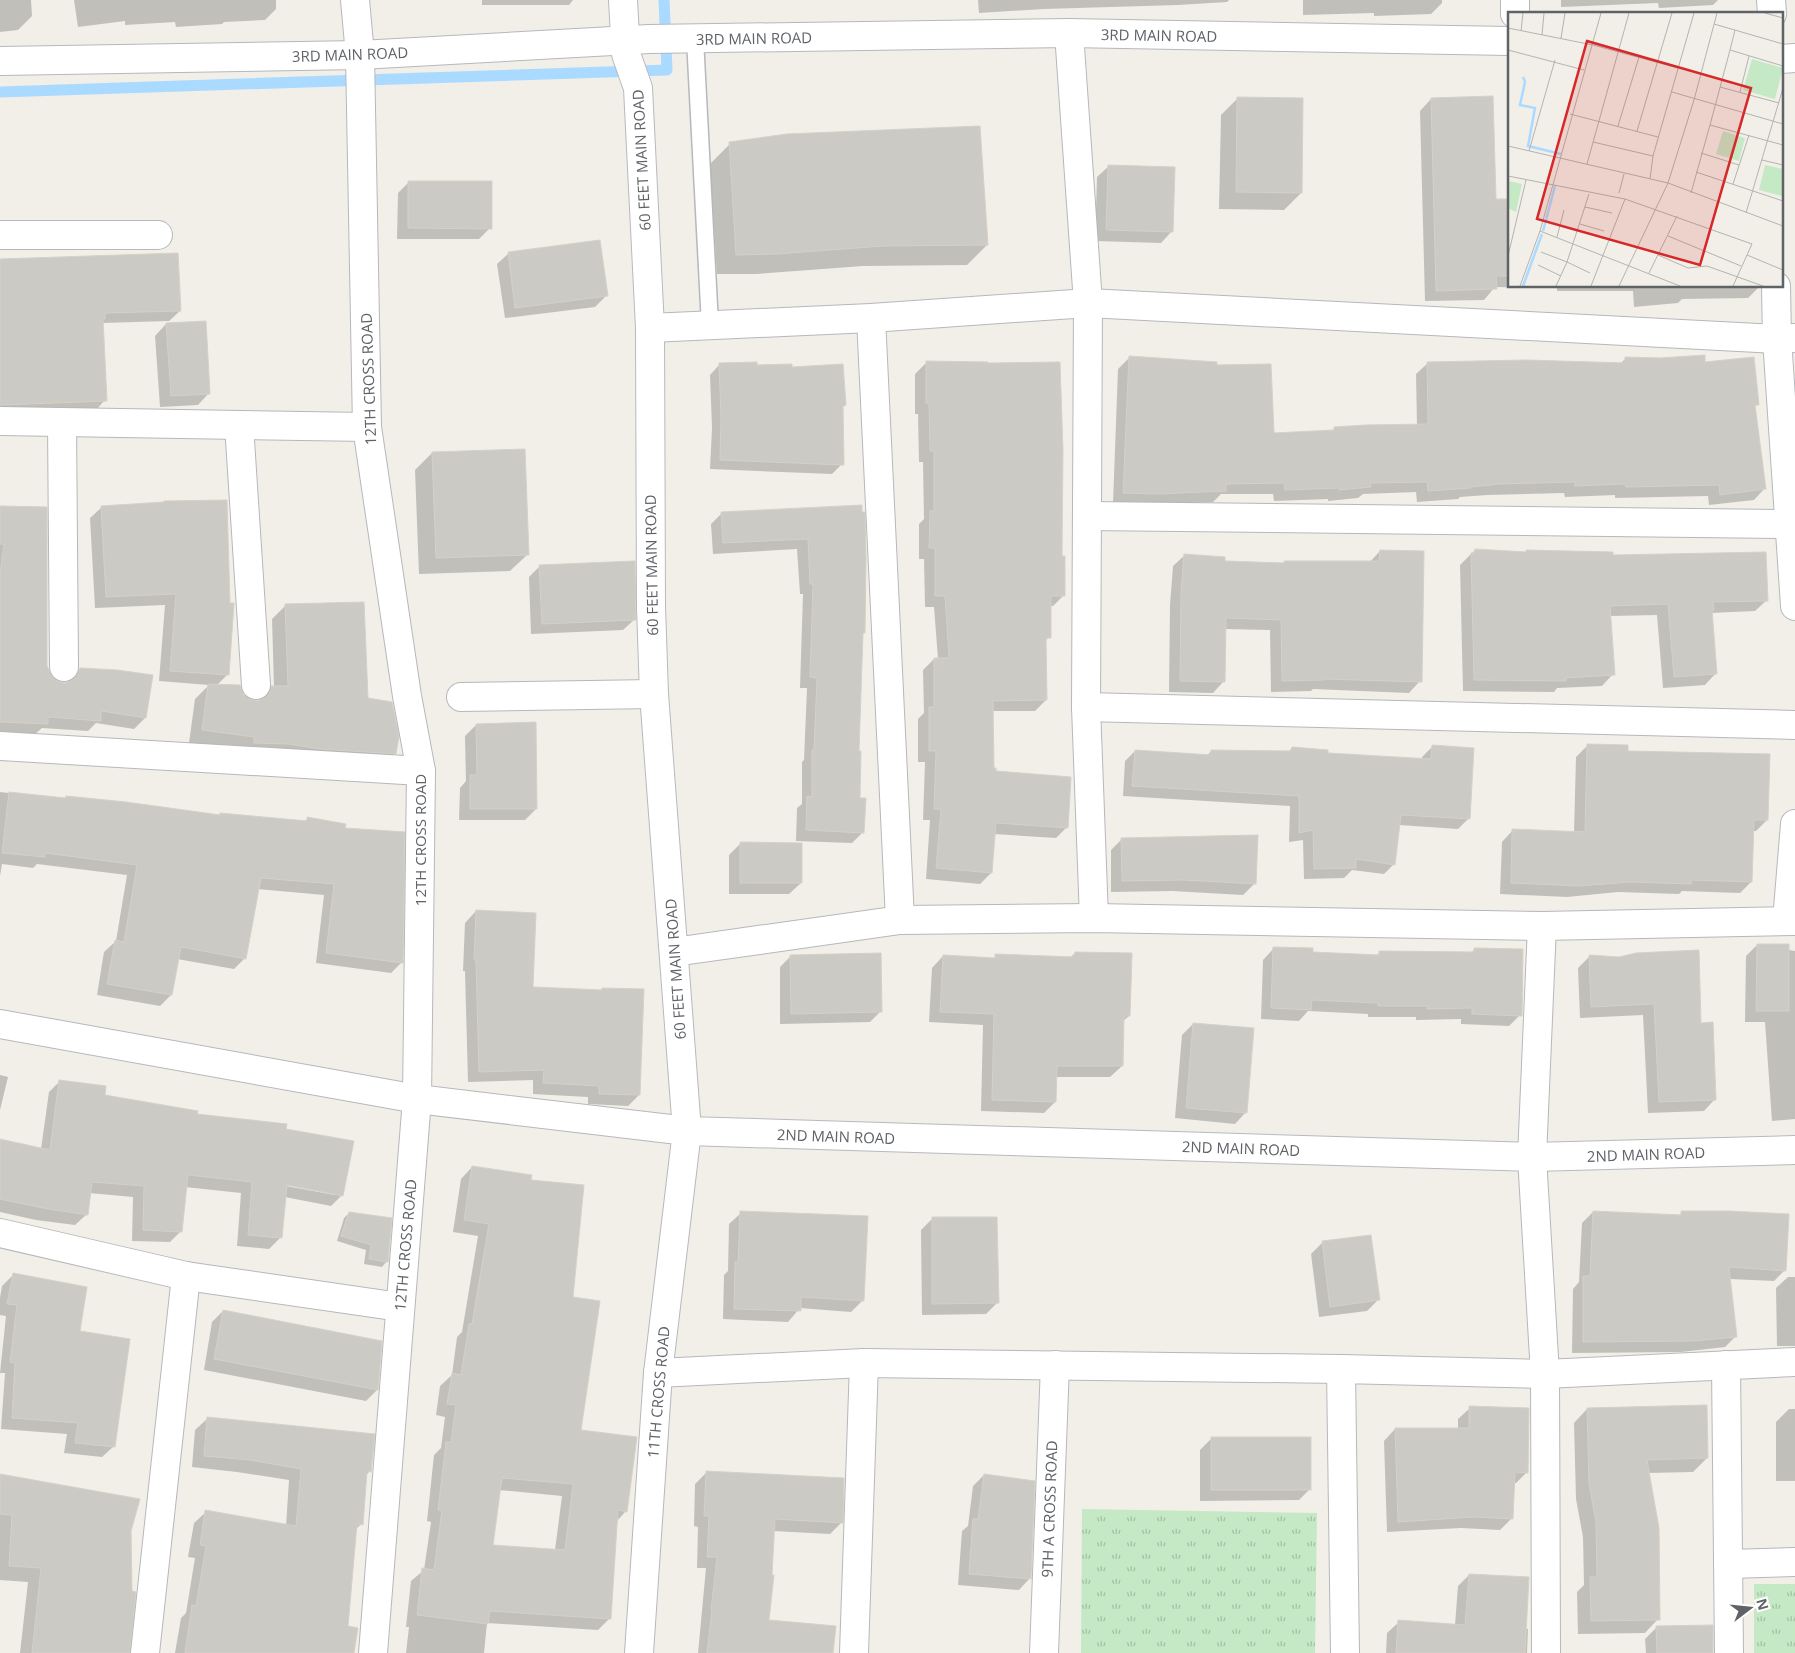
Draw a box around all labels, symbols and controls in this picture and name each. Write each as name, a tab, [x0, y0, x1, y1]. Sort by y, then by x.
inset map	[1508, 12, 1782, 288]
street label: 3RD MAIN ROAD	[1101, 24, 1217, 46]
street label: 3RD MAIN ROAD	[696, 27, 812, 49]
street label: 3RD MAIN ROAD	[292, 42, 408, 66]
street label: 60 FEET MAIN ROAD	[627, 89, 655, 231]
street label: 12TH CROSS ROAD	[356, 312, 380, 446]
street label: 60 FEET MAIN ROAD	[640, 494, 662, 636]
street label: 12TH CROSS ROAD	[410, 774, 430, 906]
street label: 60 FEET MAIN ROAD	[660, 898, 690, 1040]
street label: 2ND MAIN ROAD	[777, 1124, 895, 1148]
street label: 2ND MAIN ROAD	[1182, 1136, 1300, 1160]
street label: 2ND MAIN ROAD	[1587, 1142, 1705, 1166]
street label: 12TH CROSS ROAD	[389, 1178, 421, 1312]
street label: 11TH CROSS ROAD	[642, 1325, 674, 1459]
street label: 9TH A CROSS ROAD	[1037, 1440, 1061, 1578]
north arrow	[1725, 1583, 1775, 1633]
text: N	[1752, 1596, 1774, 1612]

